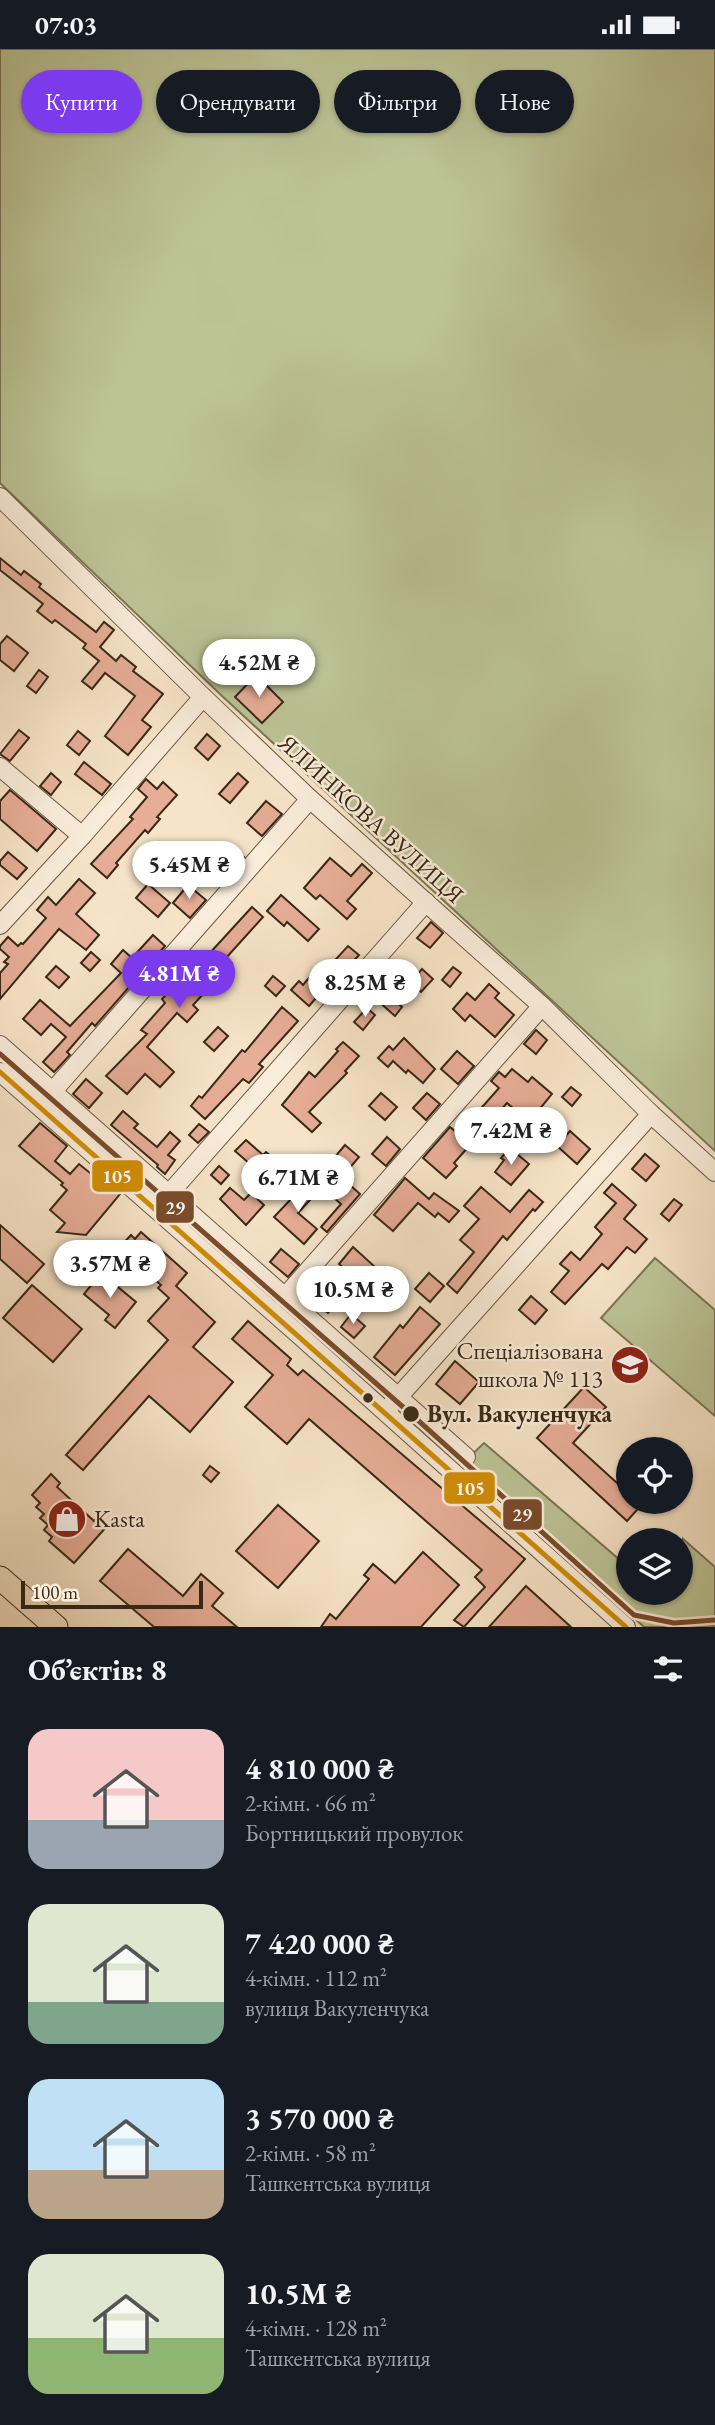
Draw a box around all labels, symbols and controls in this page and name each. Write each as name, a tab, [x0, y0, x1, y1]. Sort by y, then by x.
text: 07:03	[35, 8, 97, 42]
chip: Купити	[21, 70, 142, 133]
chip: Орендувати	[156, 70, 320, 133]
chip: Фільтри	[334, 70, 461, 133]
chip: Нове	[475, 70, 574, 133]
pin: 4.52M ₴	[194, 639, 324, 699]
text: 4.52M ₴	[218, 647, 300, 677]
street label: ЯЛИНКОВА ВУЛИЦЯ	[271, 727, 470, 910]
pin: 5.45M ₴	[124, 841, 254, 901]
text: 5.45M ₴	[148, 849, 230, 879]
pin: 4.81M ₴	[114, 951, 244, 1010]
text: 4.81M ₴	[138, 958, 220, 988]
pin: 8.25M ₴	[300, 960, 430, 1019]
text: 8.25M ₴	[324, 967, 406, 997]
pin: 7.42M ₴	[446, 1107, 576, 1167]
text: 7.42M ₴	[470, 1115, 552, 1145]
pin: 6.71M ₴	[233, 1155, 363, 1214]
line badge: 105	[91, 1159, 144, 1193]
text: 6.71M ₴	[257, 1162, 339, 1192]
text: 105	[102, 1164, 132, 1189]
line badge: 29	[155, 1190, 195, 1224]
text: 29	[165, 1195, 185, 1220]
pin: 3.57M ₴	[45, 1241, 175, 1300]
text: 3.57M ₴	[69, 1248, 151, 1278]
pin: 10.5M ₴	[288, 1267, 418, 1326]
text: 10.5M ₴	[312, 1274, 394, 1304]
place label: Спеціалізована школа № 113	[456, 1335, 603, 1394]
school or university icon: Спеціалізована школа № 113	[609, 1344, 651, 1386]
unlabelled marker	[361, 1391, 375, 1405]
place label: Вул. Вакуленчука	[427, 1398, 612, 1430]
marker: Вул. Вакуленчука	[401, 1404, 421, 1424]
map controls	[616, 1437, 693, 1605]
button: locate	[616, 1437, 693, 1514]
line badge: 105	[443, 1471, 496, 1505]
text: 105	[455, 1476, 485, 1501]
shop icon: Kasta	[46, 1498, 88, 1540]
line badge: 29	[502, 1498, 543, 1531]
text: 29	[512, 1502, 532, 1527]
place label: Kasta	[94, 1503, 145, 1534]
button: layers	[616, 1528, 693, 1605]
scale bar	[21, 1578, 203, 1610]
text: 100 m	[32, 1580, 78, 1605]
text: Об’єктів: 8	[28, 1650, 167, 1689]
icon: filters	[649, 1650, 687, 1688]
text: 4 810 000 ₴	[245, 1749, 394, 1788]
icon: home	[84, 1757, 168, 1841]
text: 2-кімн. · 66 m²	[245, 1788, 376, 1818]
text: Бортницький провулок	[245, 1818, 463, 1848]
text: 7 420 000 ₴	[245, 1924, 394, 1963]
icon: home	[84, 1932, 168, 2016]
text: 4-кімн. · 112 m²	[245, 1963, 387, 1993]
text: вулиця Вакуленчука	[245, 1993, 429, 2023]
text: 3 570 000 ₴	[245, 2099, 394, 2138]
icon: home	[84, 2107, 168, 2191]
text: 2-кімн. · 58 m²	[245, 2138, 376, 2168]
text: Ташкентська вулиця	[245, 2168, 431, 2198]
text: 10.5M ₴	[245, 2274, 351, 2313]
icon: home	[84, 2282, 168, 2366]
text: 4-кімн. · 128 m²	[245, 2313, 387, 2343]
text: Ташкентська вулиця	[245, 2343, 431, 2373]

